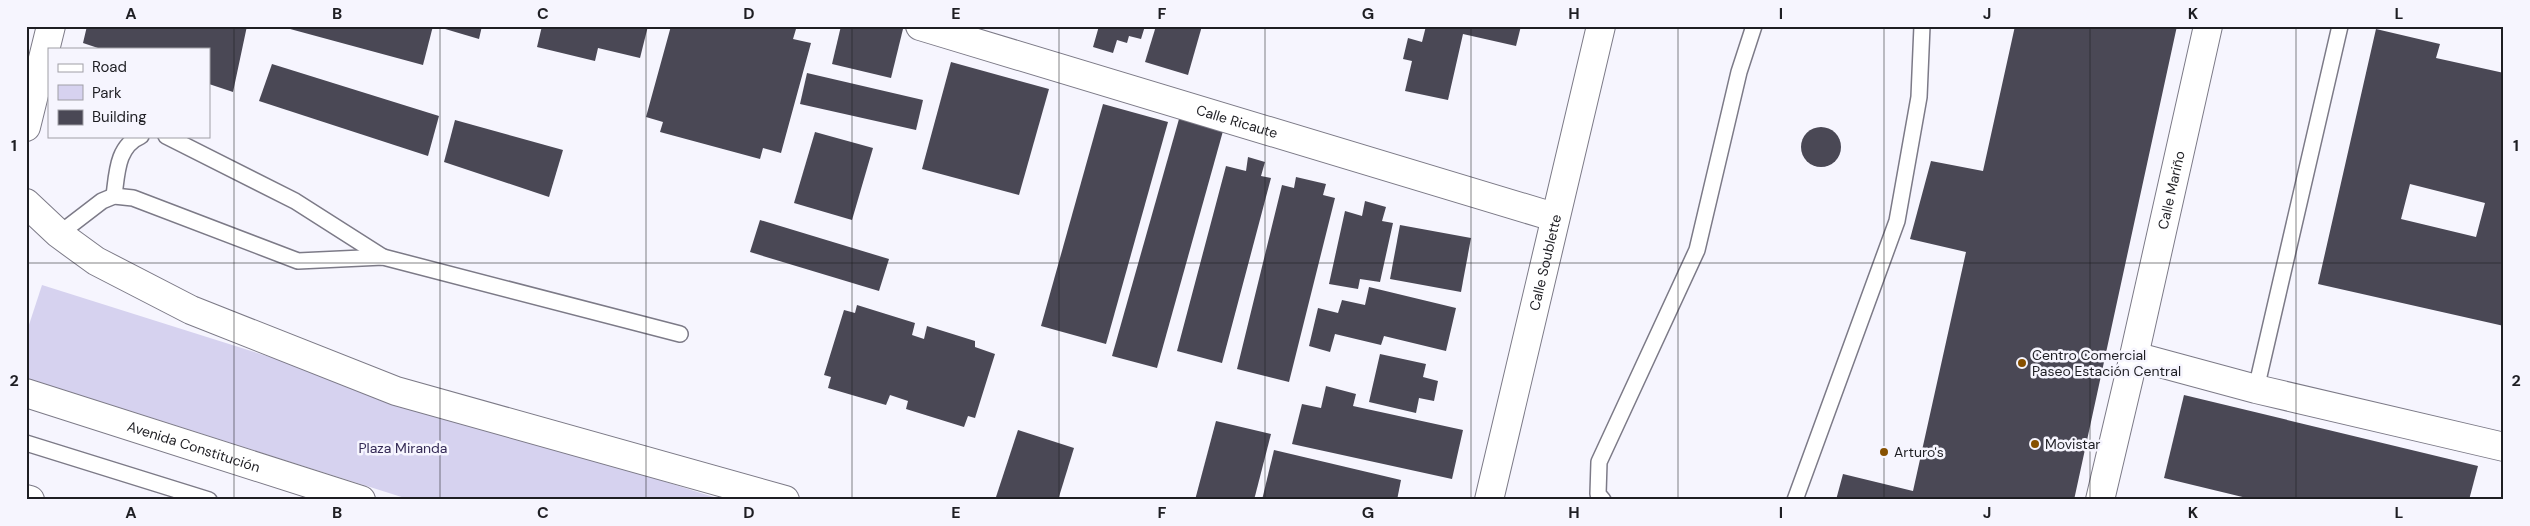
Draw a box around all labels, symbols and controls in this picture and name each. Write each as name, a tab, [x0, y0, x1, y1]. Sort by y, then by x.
text: A	[125, 3, 137, 24]
text: B	[332, 3, 342, 24]
text: C	[537, 3, 549, 24]
text: D	[743, 3, 755, 24]
text: E	[951, 3, 961, 24]
text: F	[1158, 3, 1167, 24]
text: G	[1362, 3, 1374, 24]
text: H	[1568, 3, 1580, 24]
text: I	[1779, 3, 1783, 24]
text: J	[1983, 3, 1991, 24]
text: K	[2188, 3, 2199, 24]
text: L	[2395, 3, 2404, 24]
legend	[48, 48, 210, 138]
text: Road	[92, 57, 127, 77]
text: Park	[92, 83, 122, 103]
street label: Calle Ricaute	[1194, 101, 1280, 142]
text: Building	[92, 107, 147, 127]
text: 1	[11, 135, 17, 156]
text: 1	[2513, 135, 2519, 156]
street label: Calle Mariño	[2154, 149, 2189, 231]
street label: Calle Soublette	[1525, 213, 1565, 313]
place label: Centro Comercial Paseo Estación Central	[2032, 346, 2181, 380]
marker: Centro Comercial Paseo Estación Central	[2016, 357, 2028, 369]
text: 2	[9, 370, 19, 391]
text: 2	[2511, 370, 2521, 391]
street label: Avenida Constitución	[125, 417, 262, 476]
place label: Movistar	[2045, 435, 2100, 453]
marker: Movistar	[2029, 438, 2041, 450]
park label: Plaza Miranda	[359, 439, 447, 457]
place label: Arturo's	[1894, 443, 1944, 461]
marker: Arturo's	[1878, 446, 1890, 458]
text: A	[125, 502, 137, 523]
text: B	[332, 502, 342, 523]
text: C	[537, 502, 549, 523]
text: D	[743, 502, 755, 523]
text: E	[951, 502, 961, 523]
text: F	[1158, 502, 1167, 523]
text: G	[1362, 502, 1374, 523]
text: H	[1568, 502, 1580, 523]
text: I	[1779, 502, 1783, 523]
text: J	[1983, 502, 1991, 523]
text: K	[2188, 502, 2199, 523]
text: L	[2395, 502, 2404, 523]

